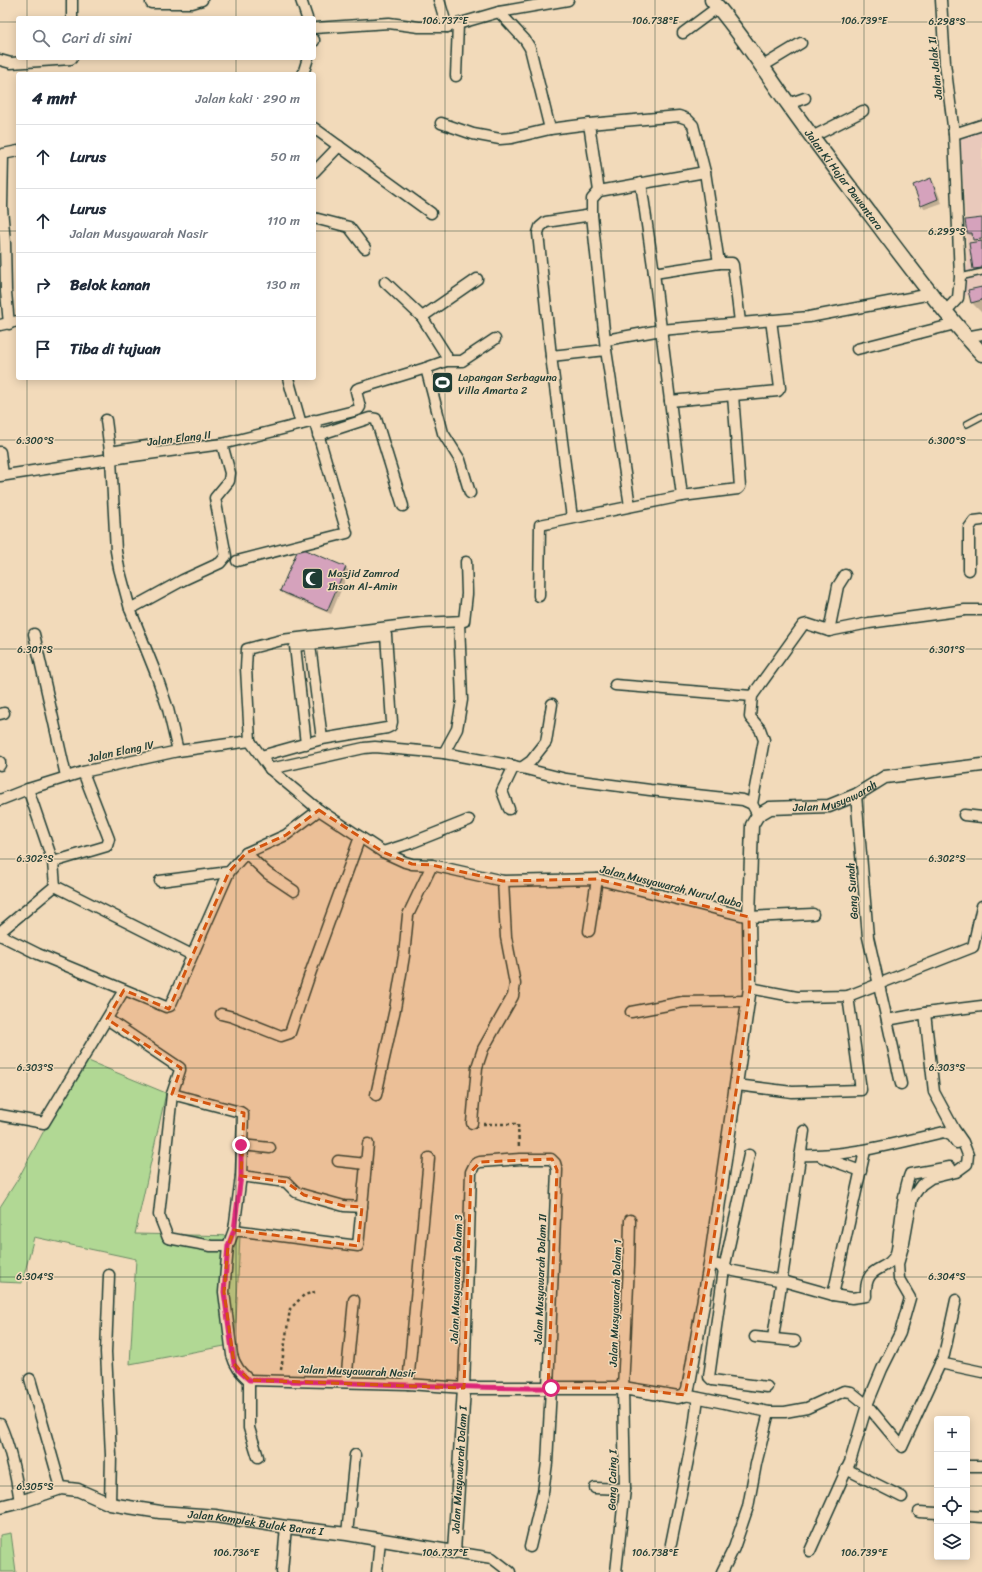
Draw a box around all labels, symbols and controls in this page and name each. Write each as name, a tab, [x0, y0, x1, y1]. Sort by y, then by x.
text: 106.737°E	[422, 12, 469, 30]
text: 106.738°E	[632, 12, 680, 30]
text: 106.739°E	[841, 12, 889, 30]
text: 6.298°S	[928, 13, 966, 31]
search box	[16, 16, 316, 60]
text: Cari di sini	[62, 25, 132, 51]
icon: search	[30, 27, 52, 49]
street label: Jalan Jalak II	[923, 35, 948, 102]
text: 4 mnt	[32, 83, 76, 113]
text: Jalan kaki · 290 m	[196, 87, 300, 110]
street label: Jalan Ki Hajar Dewantara	[799, 125, 888, 235]
text: Lurus	[70, 144, 106, 170]
text: 50 m	[270, 145, 300, 168]
icon: ahead	[32, 146, 54, 168]
text: Lurus	[70, 196, 106, 222]
text: 110 m	[267, 209, 300, 232]
icon: ahead	[32, 210, 54, 232]
text: Jalan Musyawarah Nasir	[70, 222, 208, 245]
text: 6.299°S	[928, 223, 966, 241]
text: Belok kanan	[70, 272, 150, 298]
text: 130 m	[266, 273, 300, 296]
icon: right	[32, 274, 54, 296]
text: Tiba di tujuan	[70, 336, 161, 362]
icon: arrive	[32, 338, 54, 360]
place label: Lapangan Serbaguna Villa Amarta 2	[458, 368, 558, 400]
sports icon: Lapangan Serbaguna Villa Amarta 2	[429, 370, 455, 396]
street label: Jalan Elang II	[145, 425, 213, 452]
text: 6.300°S	[16, 432, 54, 450]
text: 6.300°S	[928, 432, 966, 450]
place label: Masjid Zamrod Ihsan Al-Amin	[327, 564, 400, 596]
mosque icon: Masjid Zamrod Ihsan Al-Amin	[300, 566, 326, 592]
text: 6.301°S	[17, 641, 53, 659]
text: 6.301°S	[929, 641, 965, 659]
street label: Jalan Elang IV	[85, 735, 156, 768]
street label: Jalan Musyawarah	[792, 775, 881, 817]
text: 6.302°S	[17, 850, 54, 868]
text: 6.302°S	[929, 850, 966, 868]
street label: Jalan Musyawarah Nurul Quba	[597, 859, 744, 913]
street label: Gang Sunah	[841, 862, 864, 920]
text: 6.303°S	[17, 1059, 54, 1077]
text: 6.303°S	[929, 1059, 966, 1077]
route end	[232, 1136, 250, 1154]
street label: Jalan Musyawarah Dalam II	[529, 1213, 552, 1346]
street label: Jalan Musyawarah Dalam 3	[445, 1214, 468, 1345]
street label: Jalan Musyawarah Dalam 1	[604, 1239, 627, 1368]
text: 6.304°S	[16, 1268, 54, 1286]
text: 6.304°S	[928, 1268, 966, 1286]
street label: Jalan Musyawarah Nasir	[297, 1360, 416, 1383]
route start	[542, 1379, 560, 1397]
street label: Jalan Musyawarah Dalam I	[446, 1405, 473, 1535]
map controls	[934, 1416, 970, 1560]
button: +	[934, 1416, 970, 1452]
street label: Gang Caing I	[602, 1449, 623, 1511]
button: −	[934, 1452, 970, 1488]
text: 6.305°S	[16, 1478, 54, 1496]
button: locate	[934, 1488, 970, 1524]
street label: Jalan Komplek Bulak Barat I	[186, 1505, 325, 1541]
button: layers	[934, 1524, 970, 1560]
text: 106.736°E	[213, 1544, 260, 1562]
text: 106.737°E	[422, 1544, 469, 1562]
text: 106.738°E	[632, 1544, 680, 1562]
text: 106.739°E	[841, 1544, 889, 1562]

